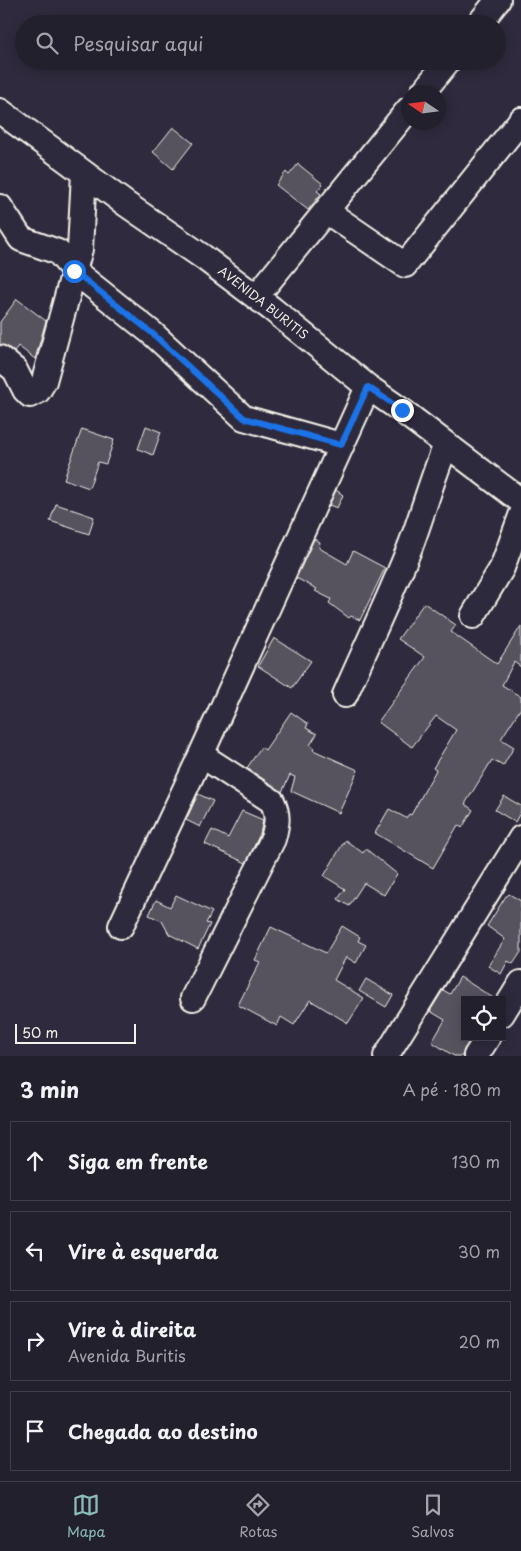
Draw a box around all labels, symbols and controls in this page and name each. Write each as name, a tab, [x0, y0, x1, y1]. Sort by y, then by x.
search box	[15, 15, 506, 70]
icon: search	[33, 29, 61, 57]
text: Pesquisar aqui	[73, 29, 203, 57]
north arrow	[401, 85, 446, 130]
route start	[63, 260, 86, 283]
street label: AVENIDA BURITIS	[215, 261, 312, 343]
route end	[391, 399, 414, 422]
map controls	[461, 996, 506, 1041]
button: locate	[461, 996, 506, 1041]
scale bar	[15, 1021, 136, 1044]
text: 50 m	[22, 1022, 58, 1043]
text: 3 min	[20, 1073, 79, 1105]
text: A pé · 180 m	[403, 1077, 501, 1101]
icon: ahead	[21, 1147, 49, 1175]
text: Siga em frente	[68, 1147, 208, 1175]
text: 130 m	[452, 1149, 500, 1173]
icon: left	[21, 1237, 49, 1265]
text: Vire à esquerda	[68, 1237, 219, 1265]
text: 30 m	[458, 1239, 500, 1263]
text: Vire à direita	[68, 1315, 196, 1343]
icon: right	[21, 1327, 49, 1355]
text: 20 m	[459, 1329, 500, 1353]
text: Avenida Buritis	[68, 1343, 186, 1367]
icon: arrive	[21, 1417, 49, 1445]
text: Chegada ao destino	[68, 1417, 258, 1445]
tab: Mapa	[67, 1491, 105, 1542]
tab: Rotas	[239, 1491, 277, 1542]
tab: Salvos	[411, 1491, 454, 1542]

